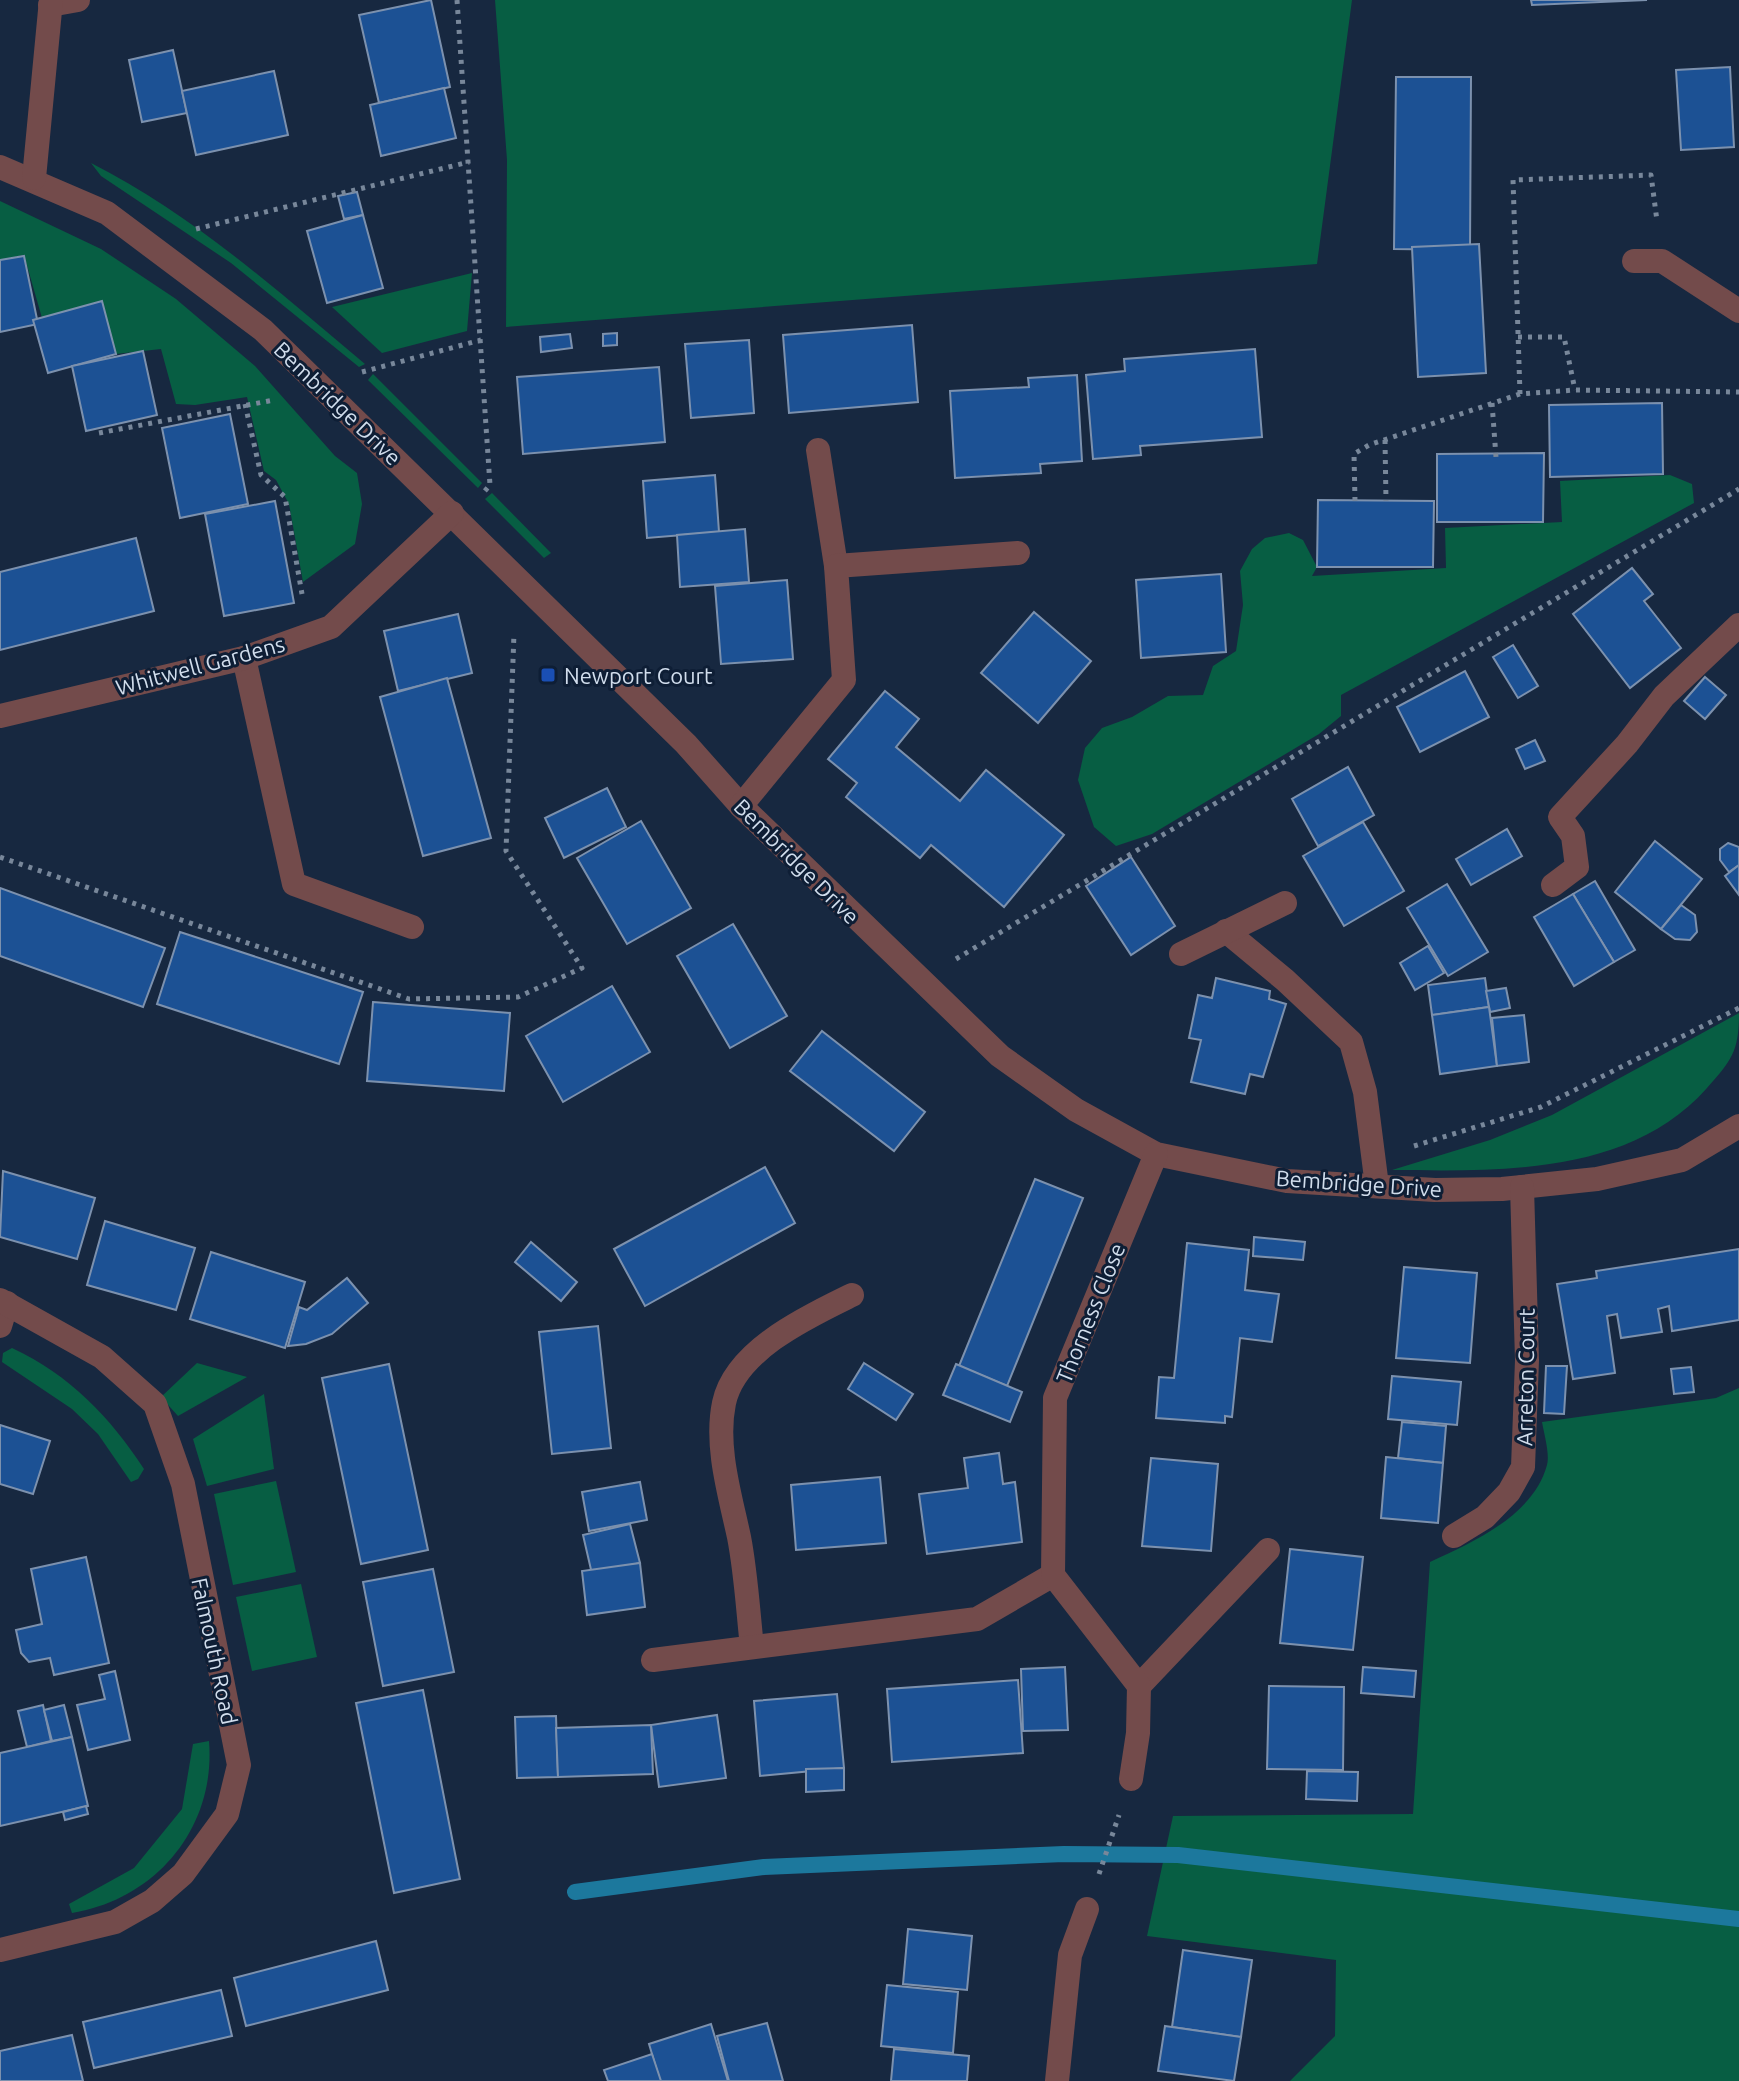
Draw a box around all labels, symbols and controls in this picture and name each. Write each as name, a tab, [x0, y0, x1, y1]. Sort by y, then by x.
street label: Bembridge Drive	[269, 336, 407, 470]
street label: Whitwell Gardens	[113, 630, 287, 700]
place label: Newport Court	[564, 663, 713, 688]
marker: Newport Court	[539, 666, 557, 684]
street label: Bembridge Drive	[729, 793, 865, 929]
street label: Bembridge Drive	[1275, 1165, 1443, 1201]
street label: Thorness Close	[1051, 1239, 1129, 1387]
street label: Arreton Court	[1511, 1307, 1539, 1446]
street label: Falmouth Road	[187, 1575, 243, 1727]

